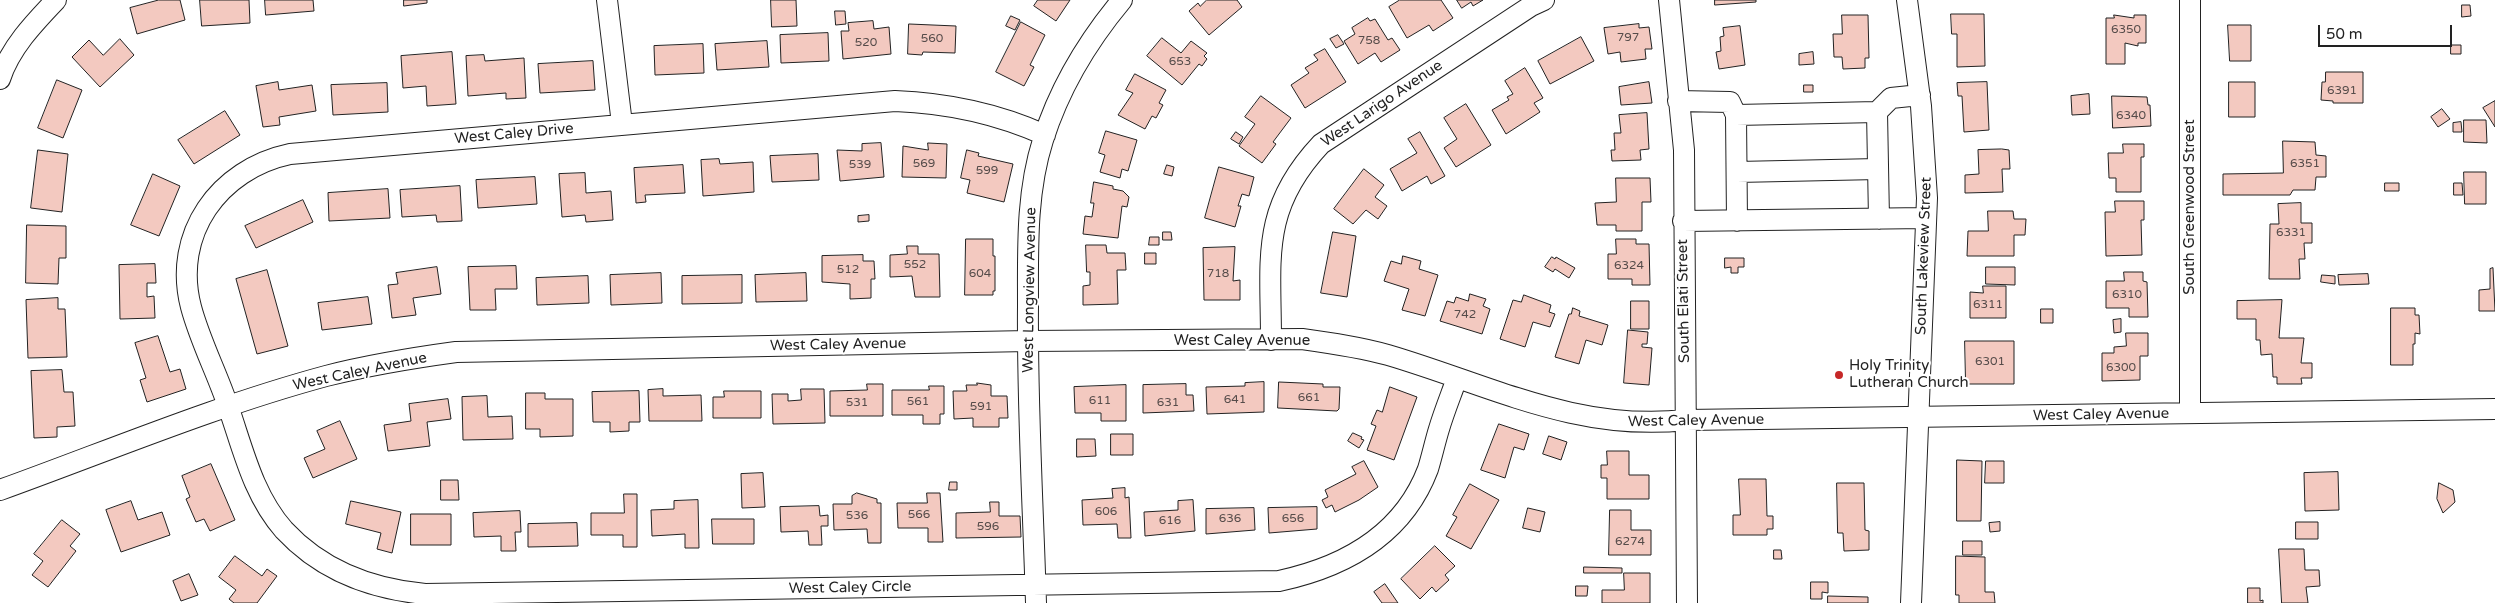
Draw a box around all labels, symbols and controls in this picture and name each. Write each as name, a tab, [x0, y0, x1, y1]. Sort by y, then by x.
scale bar	[2320, 15, 2454, 47]
house number: 6350	[2111, 23, 2141, 37]
text: 50 m	[2326, 25, 2363, 43]
house number: 797	[1617, 31, 1639, 45]
house number: 560	[921, 32, 943, 46]
house number: 758	[1358, 34, 1380, 48]
house number: 520	[855, 36, 877, 50]
house number: 653	[1169, 55, 1191, 69]
street label: West Larigo Avenue	[1318, 57, 1446, 151]
house number: 6391	[2327, 84, 2357, 98]
house number: 6340	[2116, 109, 2146, 123]
street label: South Greenwood Street	[2181, 119, 2199, 295]
street label: West Caley Drive	[454, 120, 574, 148]
house number: 569	[913, 157, 935, 171]
house number: 6351	[2290, 157, 2320, 171]
house number: 539	[849, 158, 871, 172]
house number: 599	[976, 164, 998, 178]
street label: South Lakeview Street	[1912, 176, 1936, 336]
street label: West Longview Avenue	[1020, 207, 1040, 373]
house number: 6331	[2276, 226, 2306, 240]
street label: South Elati Street	[1674, 239, 1694, 363]
house number: 552	[904, 258, 926, 272]
house number: 6324	[1614, 259, 1644, 273]
house number: 512	[837, 263, 859, 277]
house number: 604	[969, 267, 991, 281]
house number: 718	[1207, 267, 1229, 281]
house number: 6310	[2112, 288, 2142, 302]
house number: 6311	[1973, 298, 2003, 312]
house number: 742	[1454, 308, 1476, 322]
street label: West Caley Avenue	[1174, 332, 1310, 350]
street label: West Caley Avenue	[770, 335, 906, 355]
street label: West Caley Avenue	[291, 349, 429, 395]
house number: 6301	[1975, 355, 2005, 369]
place label: Holy Trinity Lutheran Church	[1849, 357, 1969, 392]
house number: 6300	[2106, 361, 2136, 375]
marker: Holy Trinity Lutheran Church	[1833, 369, 1845, 381]
house number: 661	[1298, 391, 1320, 405]
house number: 641	[1224, 393, 1246, 407]
house number: 611	[1089, 394, 1111, 408]
house number: 561	[907, 395, 929, 409]
house number: 531	[846, 396, 868, 410]
house number: 631	[1157, 396, 1179, 410]
house number: 591	[970, 400, 992, 414]
street label: West Caley Avenue	[2033, 405, 2169, 425]
street label: West Caley Avenue	[1628, 411, 1764, 431]
house number: 606	[1095, 505, 1117, 519]
house number: 566	[908, 508, 930, 522]
house number: 536	[846, 509, 868, 523]
house number: 636	[1219, 512, 1241, 526]
house number: 656	[1282, 512, 1304, 526]
house number: 616	[1159, 514, 1181, 528]
house number: 596	[977, 520, 999, 534]
house number: 6274	[1615, 535, 1645, 549]
street label: West Caley Circle	[789, 578, 911, 598]

